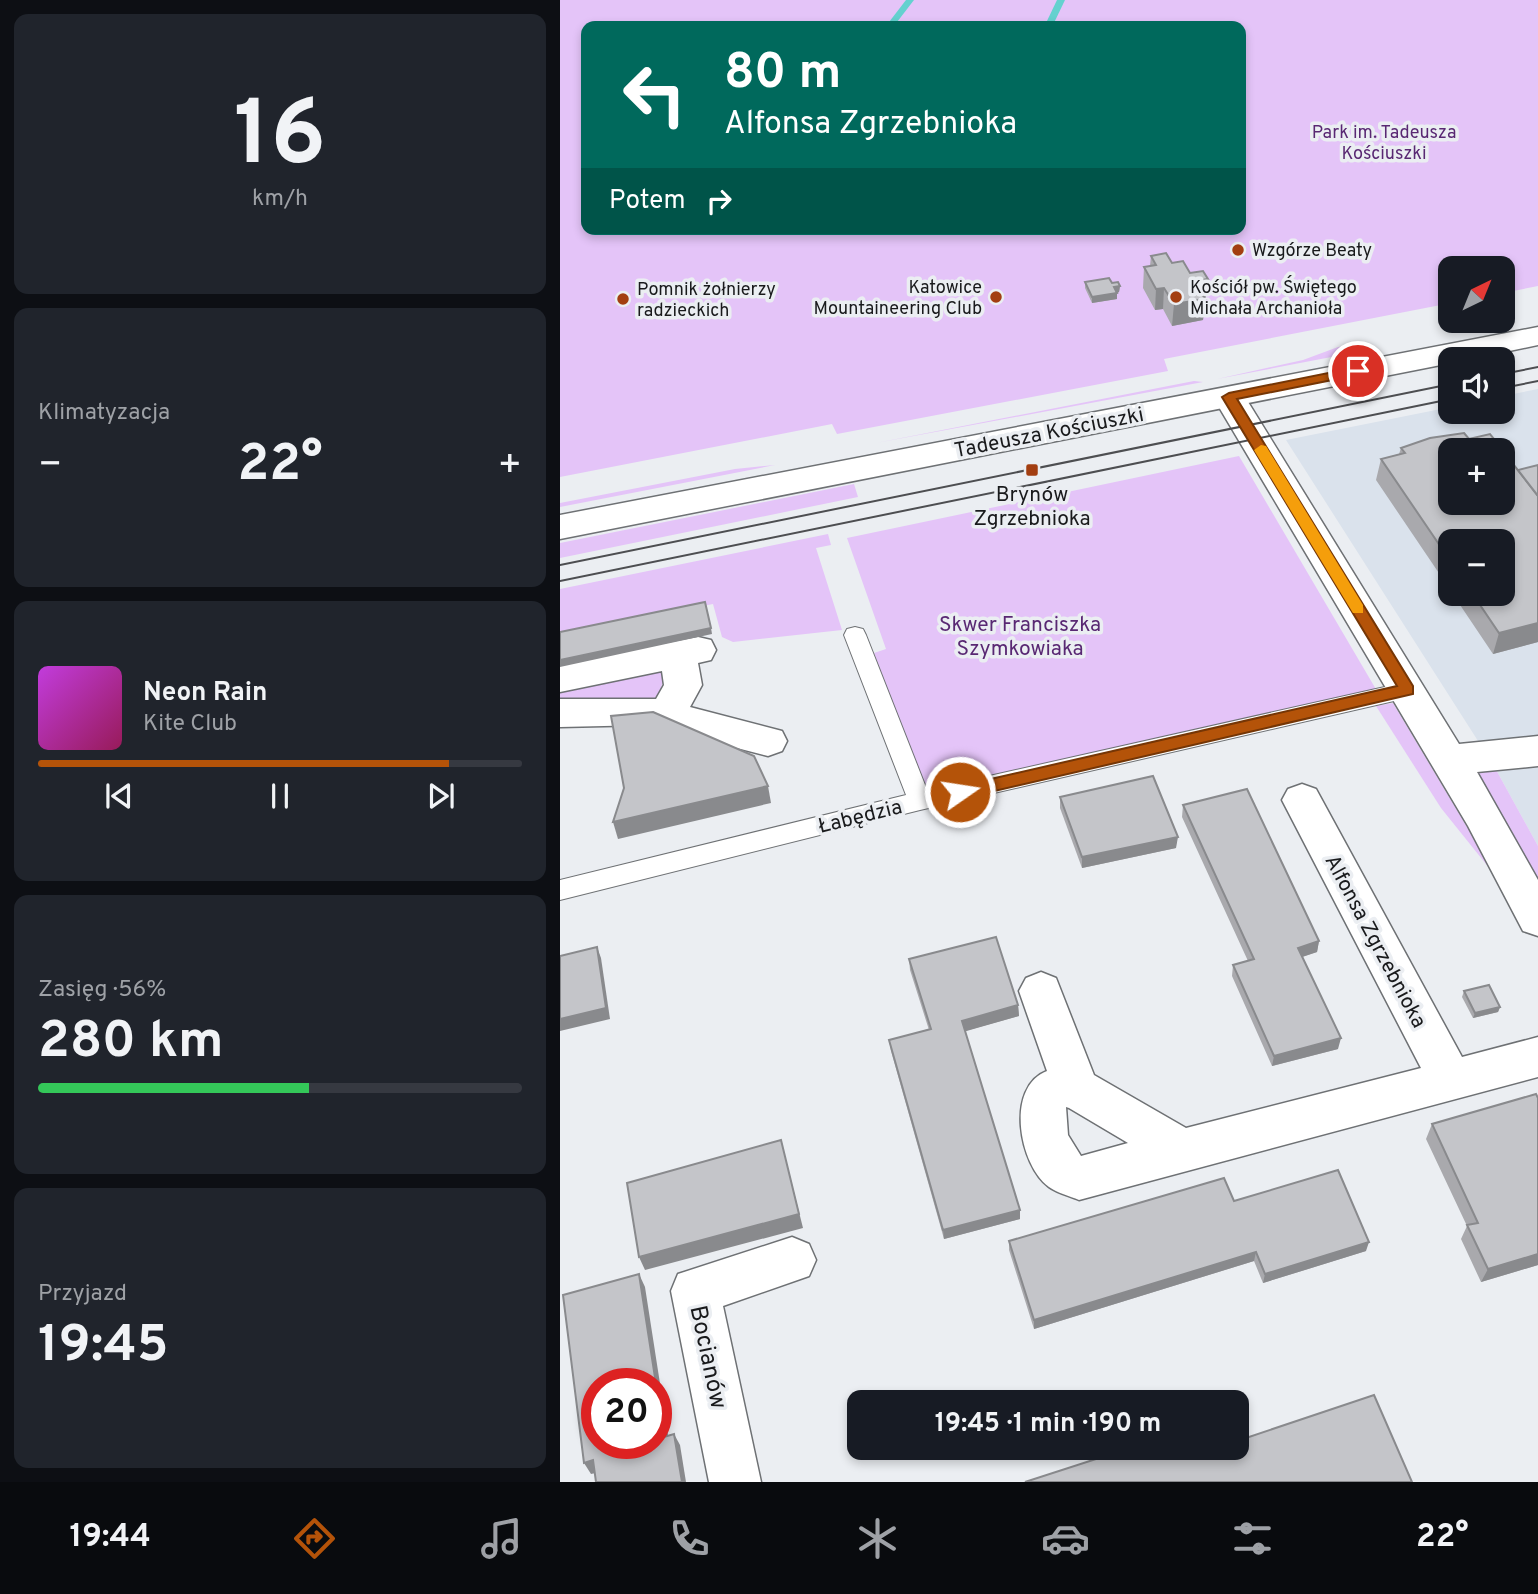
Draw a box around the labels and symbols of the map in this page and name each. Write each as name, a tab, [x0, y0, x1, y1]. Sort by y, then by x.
park label: Park im. Tadeusza Kościuszki	[1312, 122, 1456, 166]
place label: Wzgórze Beaty	[1252, 240, 1372, 263]
marker: Wzgórze Beaty	[1230, 242, 1246, 258]
north arrow	[1438, 256, 1516, 332]
place label: Kościół pw. Świętego Michała Archanioła	[1190, 275, 1357, 321]
place label: Katowice Mountaineering Club	[814, 277, 982, 321]
place label: Pomnik żołnierzy radzieckich	[637, 279, 776, 323]
marker: Katowice Mountaineering Club	[988, 289, 1004, 305]
marker: Kościół pw. Świętego Michała Archanioła	[1168, 289, 1184, 305]
marker: Pomnik żołnierzy radzieckich	[615, 291, 631, 307]
pin	[1328, 341, 1388, 401]
street label: Tadeusza Kościuszki	[952, 402, 1146, 465]
marker: Brynów Zgrzebnioka	[1024, 462, 1040, 478]
place label: Brynów Zgrzebnioka	[973, 482, 1091, 533]
park label: Skwer Franciszka Szymkowiaka	[939, 612, 1101, 663]
position arrow	[923, 755, 997, 829]
street label: Łabędzia	[816, 794, 905, 841]
street label: Alfonsa Zgrzebnioka	[1318, 850, 1432, 1033]
street label: Bocianów	[681, 1303, 733, 1412]
speed limit sign: 20	[581, 1368, 672, 1459]

